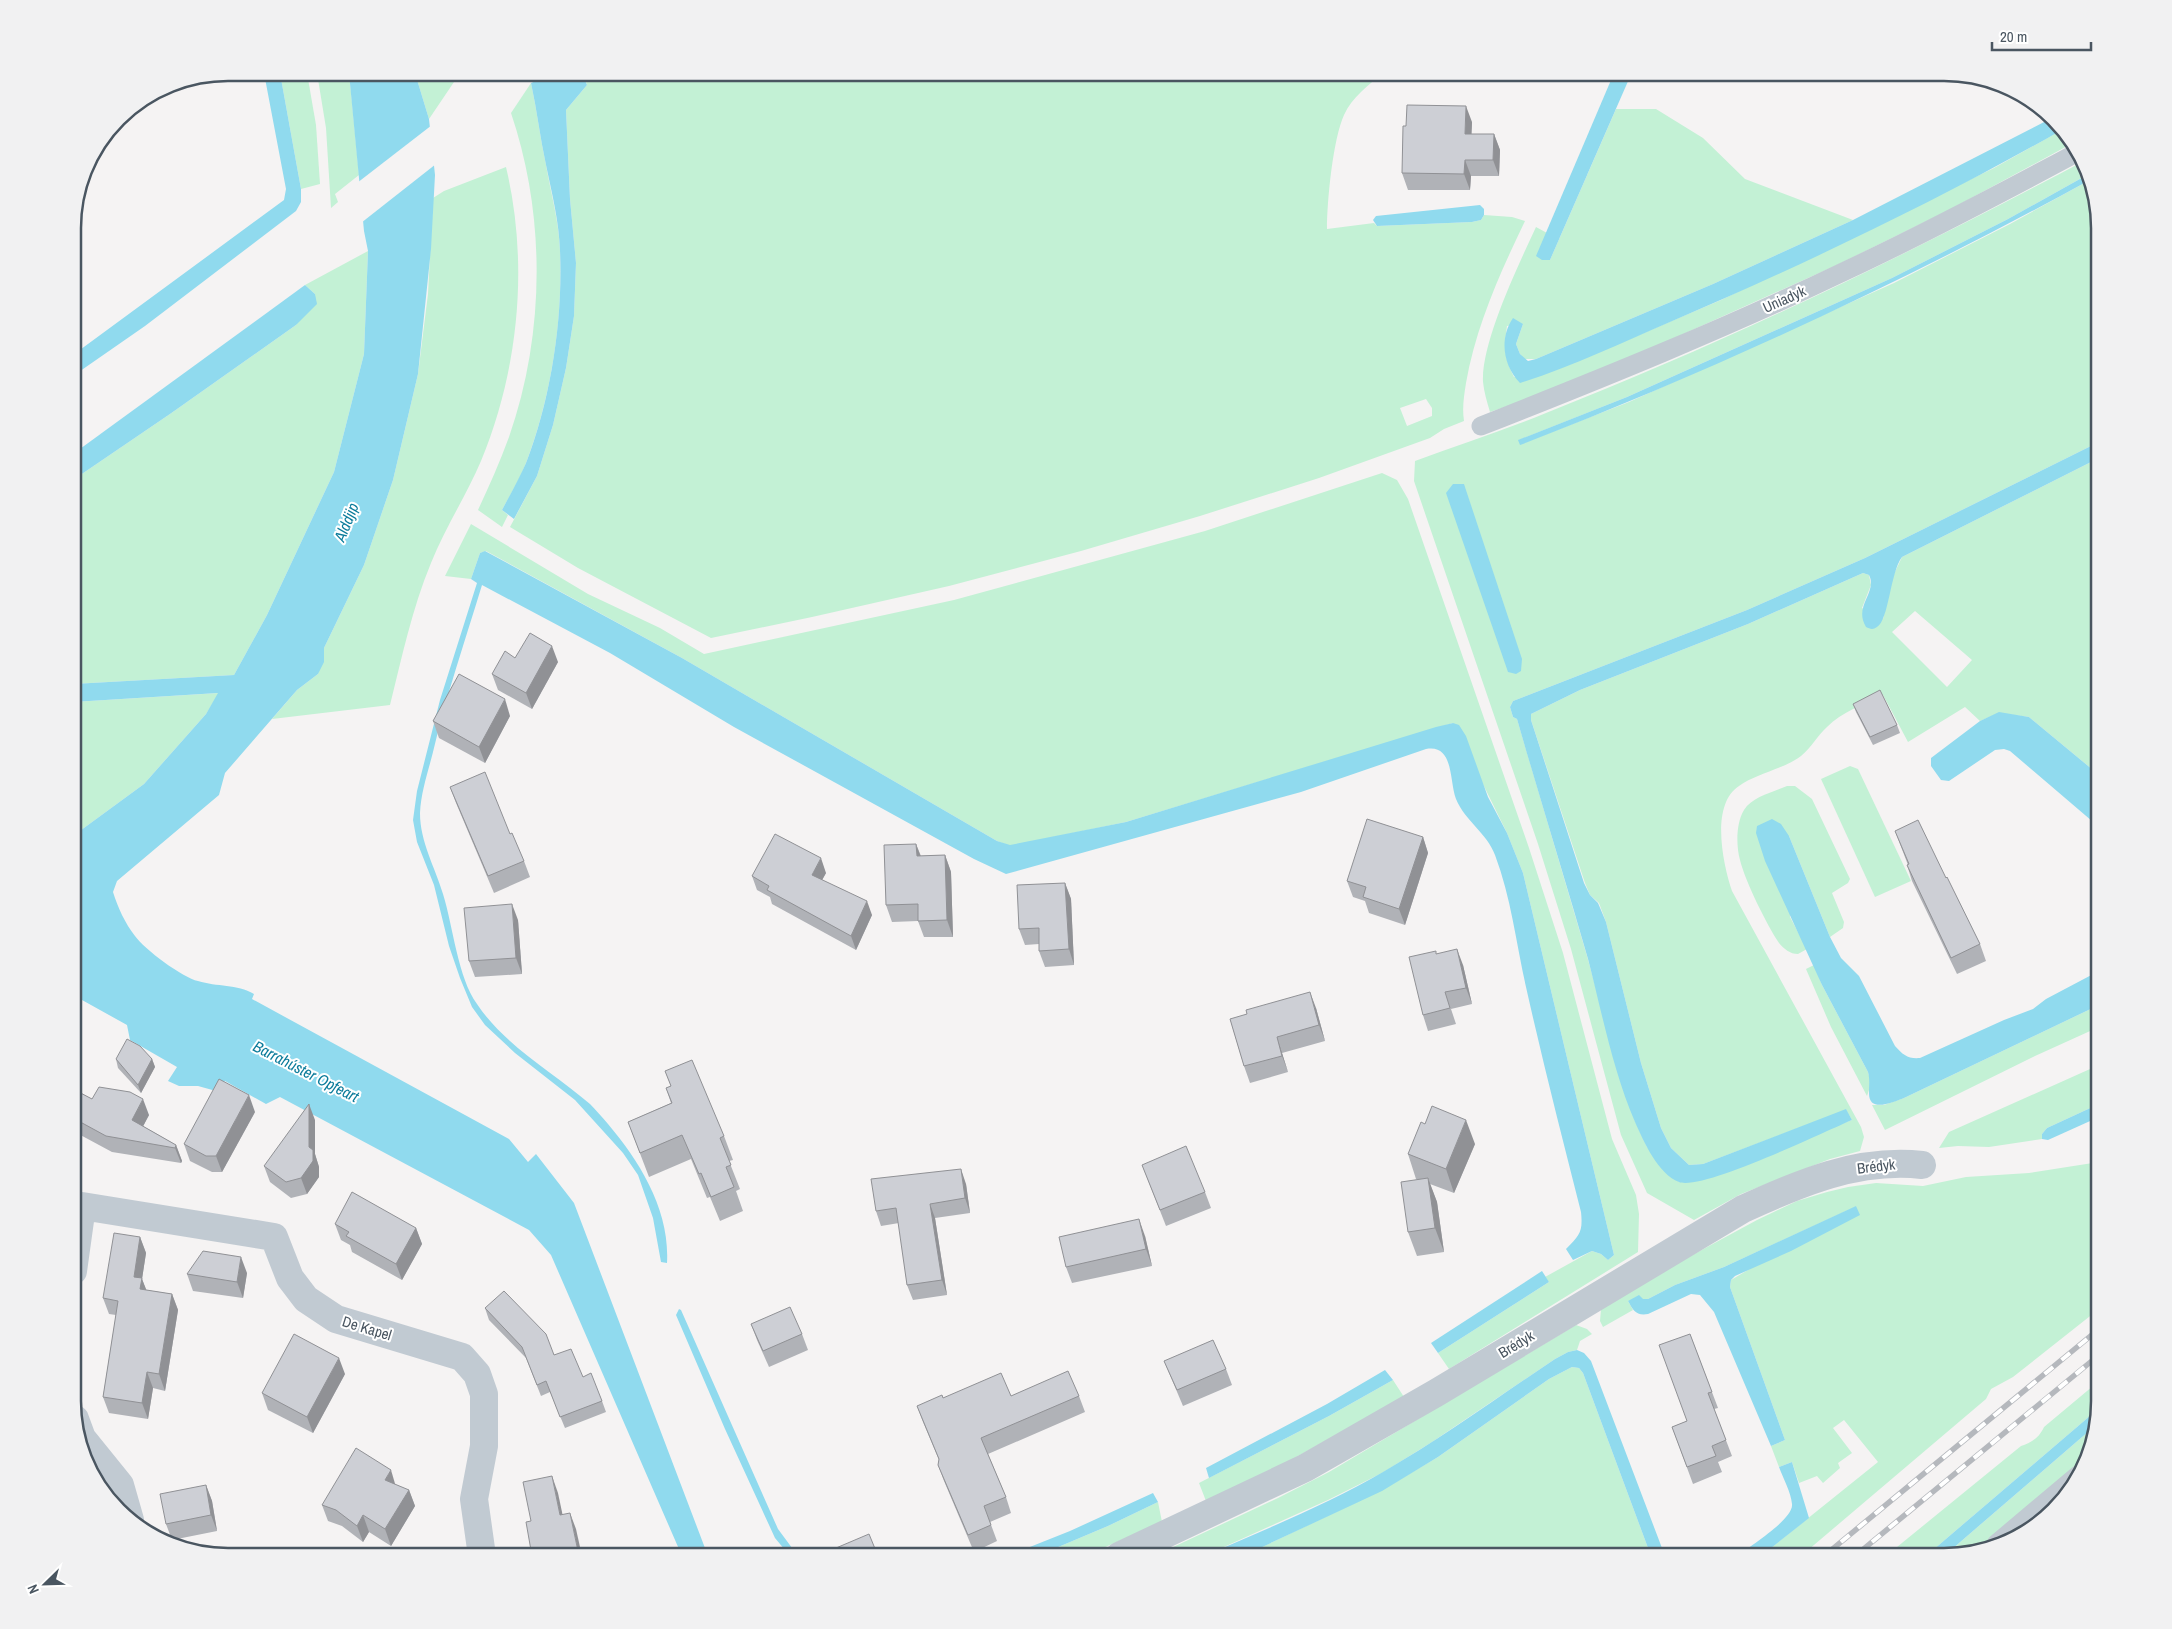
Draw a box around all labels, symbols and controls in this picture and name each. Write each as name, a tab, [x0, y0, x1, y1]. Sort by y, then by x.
scale bar	[1992, 20, 2091, 52]
text: 20 m	[2000, 26, 2027, 47]
street label: Uniadyk	[1759, 280, 1810, 318]
water label: Alddjip	[328, 499, 364, 546]
water label: Barrahúster Opfeart	[249, 1035, 363, 1107]
street label: Brédyk	[1856, 1153, 1897, 1179]
street label: De Kapel	[340, 1311, 394, 1345]
street label: Brédyk	[1494, 1325, 1539, 1363]
north arrow	[20, 1559, 70, 1609]
text: N	[23, 1582, 43, 1596]

